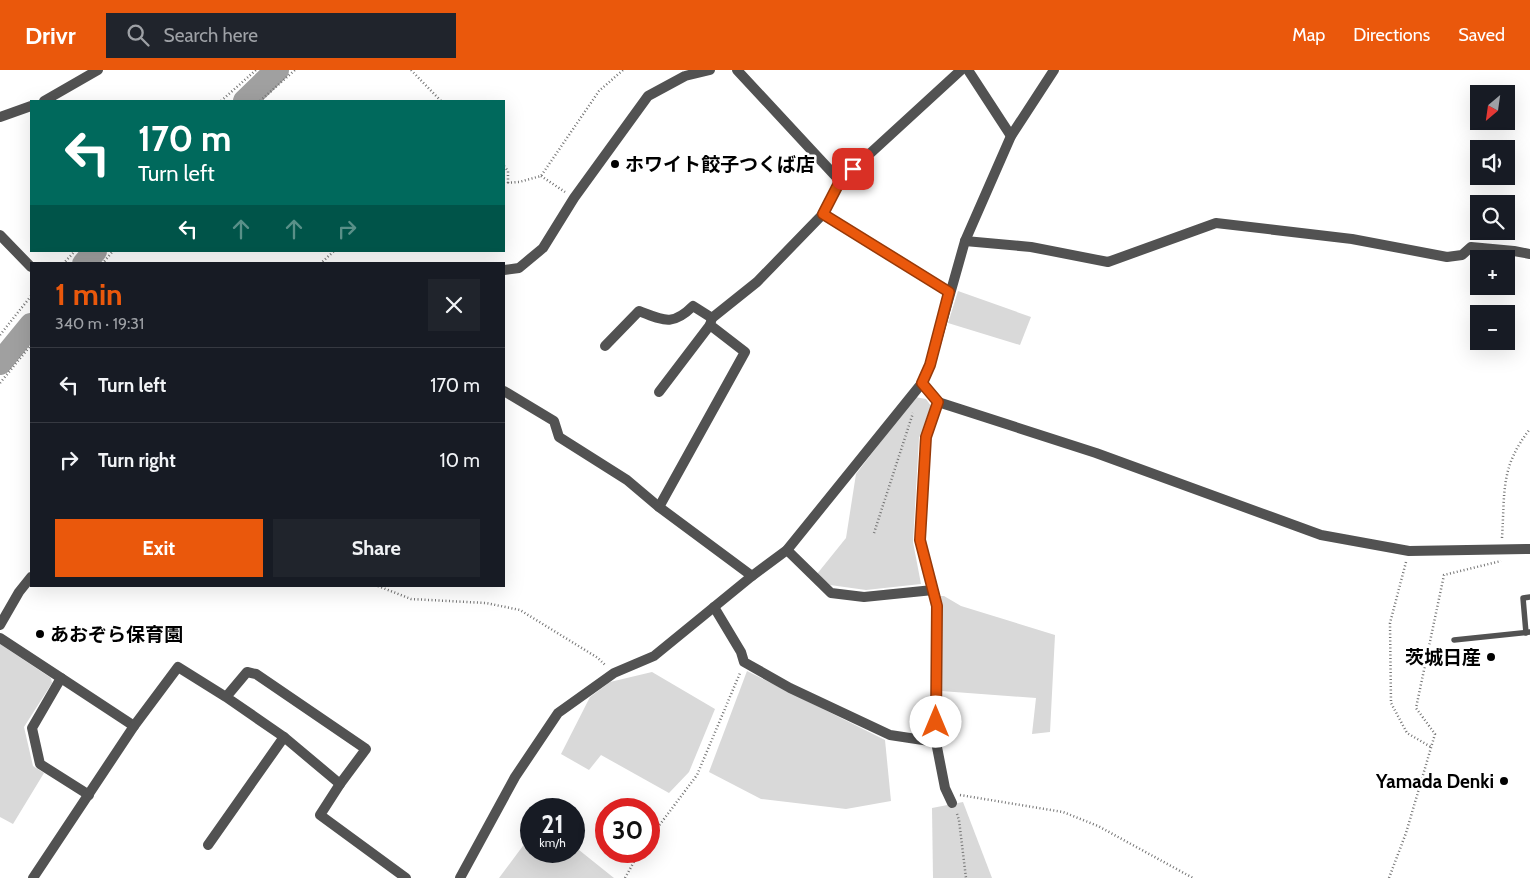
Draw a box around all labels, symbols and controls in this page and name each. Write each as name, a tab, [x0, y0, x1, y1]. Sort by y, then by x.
search box	[106, 13, 456, 58]
text: Drivr	[25, 21, 76, 50]
icon: search	[124, 21, 152, 49]
text: Search here	[164, 24, 258, 47]
text: Map	[1292, 24, 1325, 46]
text: Directions	[1353, 24, 1430, 46]
text: Saved	[1458, 24, 1505, 46]
north arrow	[1470, 85, 1515, 130]
map controls	[1470, 85, 1515, 350]
text: 170 m	[138, 117, 231, 160]
icon: left	[55, 120, 120, 185]
button: sound	[1470, 140, 1515, 185]
pin	[832, 148, 874, 190]
place label: ホワイト餃子つくば店	[625, 153, 815, 176]
icon: arrive	[839, 155, 867, 183]
marker: ホワイト餃子つくば店	[609, 158, 621, 170]
text: Turn left	[138, 160, 215, 187]
button: search	[1470, 195, 1515, 240]
icon: left	[174, 215, 202, 243]
icon: ahead	[227, 215, 255, 243]
icon: ahead	[280, 215, 308, 243]
icon: right	[333, 215, 361, 243]
button: +	[1470, 250, 1515, 295]
text: 1 min	[55, 276, 123, 313]
button: close	[428, 279, 480, 331]
button: −	[1470, 305, 1515, 350]
text: 340 m · 19:31	[55, 314, 144, 333]
icon: left	[55, 371, 83, 399]
text: Turn left	[98, 374, 166, 397]
text: 170 m	[430, 374, 480, 397]
icon: right	[55, 446, 83, 474]
text: Turn right	[98, 449, 176, 472]
text: 10 m	[440, 449, 480, 472]
button: Exit	[55, 519, 263, 577]
button: Share	[273, 519, 480, 577]
place label: あおぞら保育園	[50, 623, 183, 646]
marker: あおぞら保育園	[34, 628, 46, 640]
place label: 茨城日産	[1405, 646, 1481, 669]
marker: 茨城日産	[1485, 651, 1497, 663]
position arrow	[909, 695, 961, 747]
place label: Yamada Denki	[1375, 770, 1494, 793]
marker: Yamada Denki	[1498, 775, 1510, 787]
speed limit sign: 30	[595, 798, 660, 863]
text: 21	[541, 809, 564, 839]
text: km/h	[539, 835, 566, 850]

